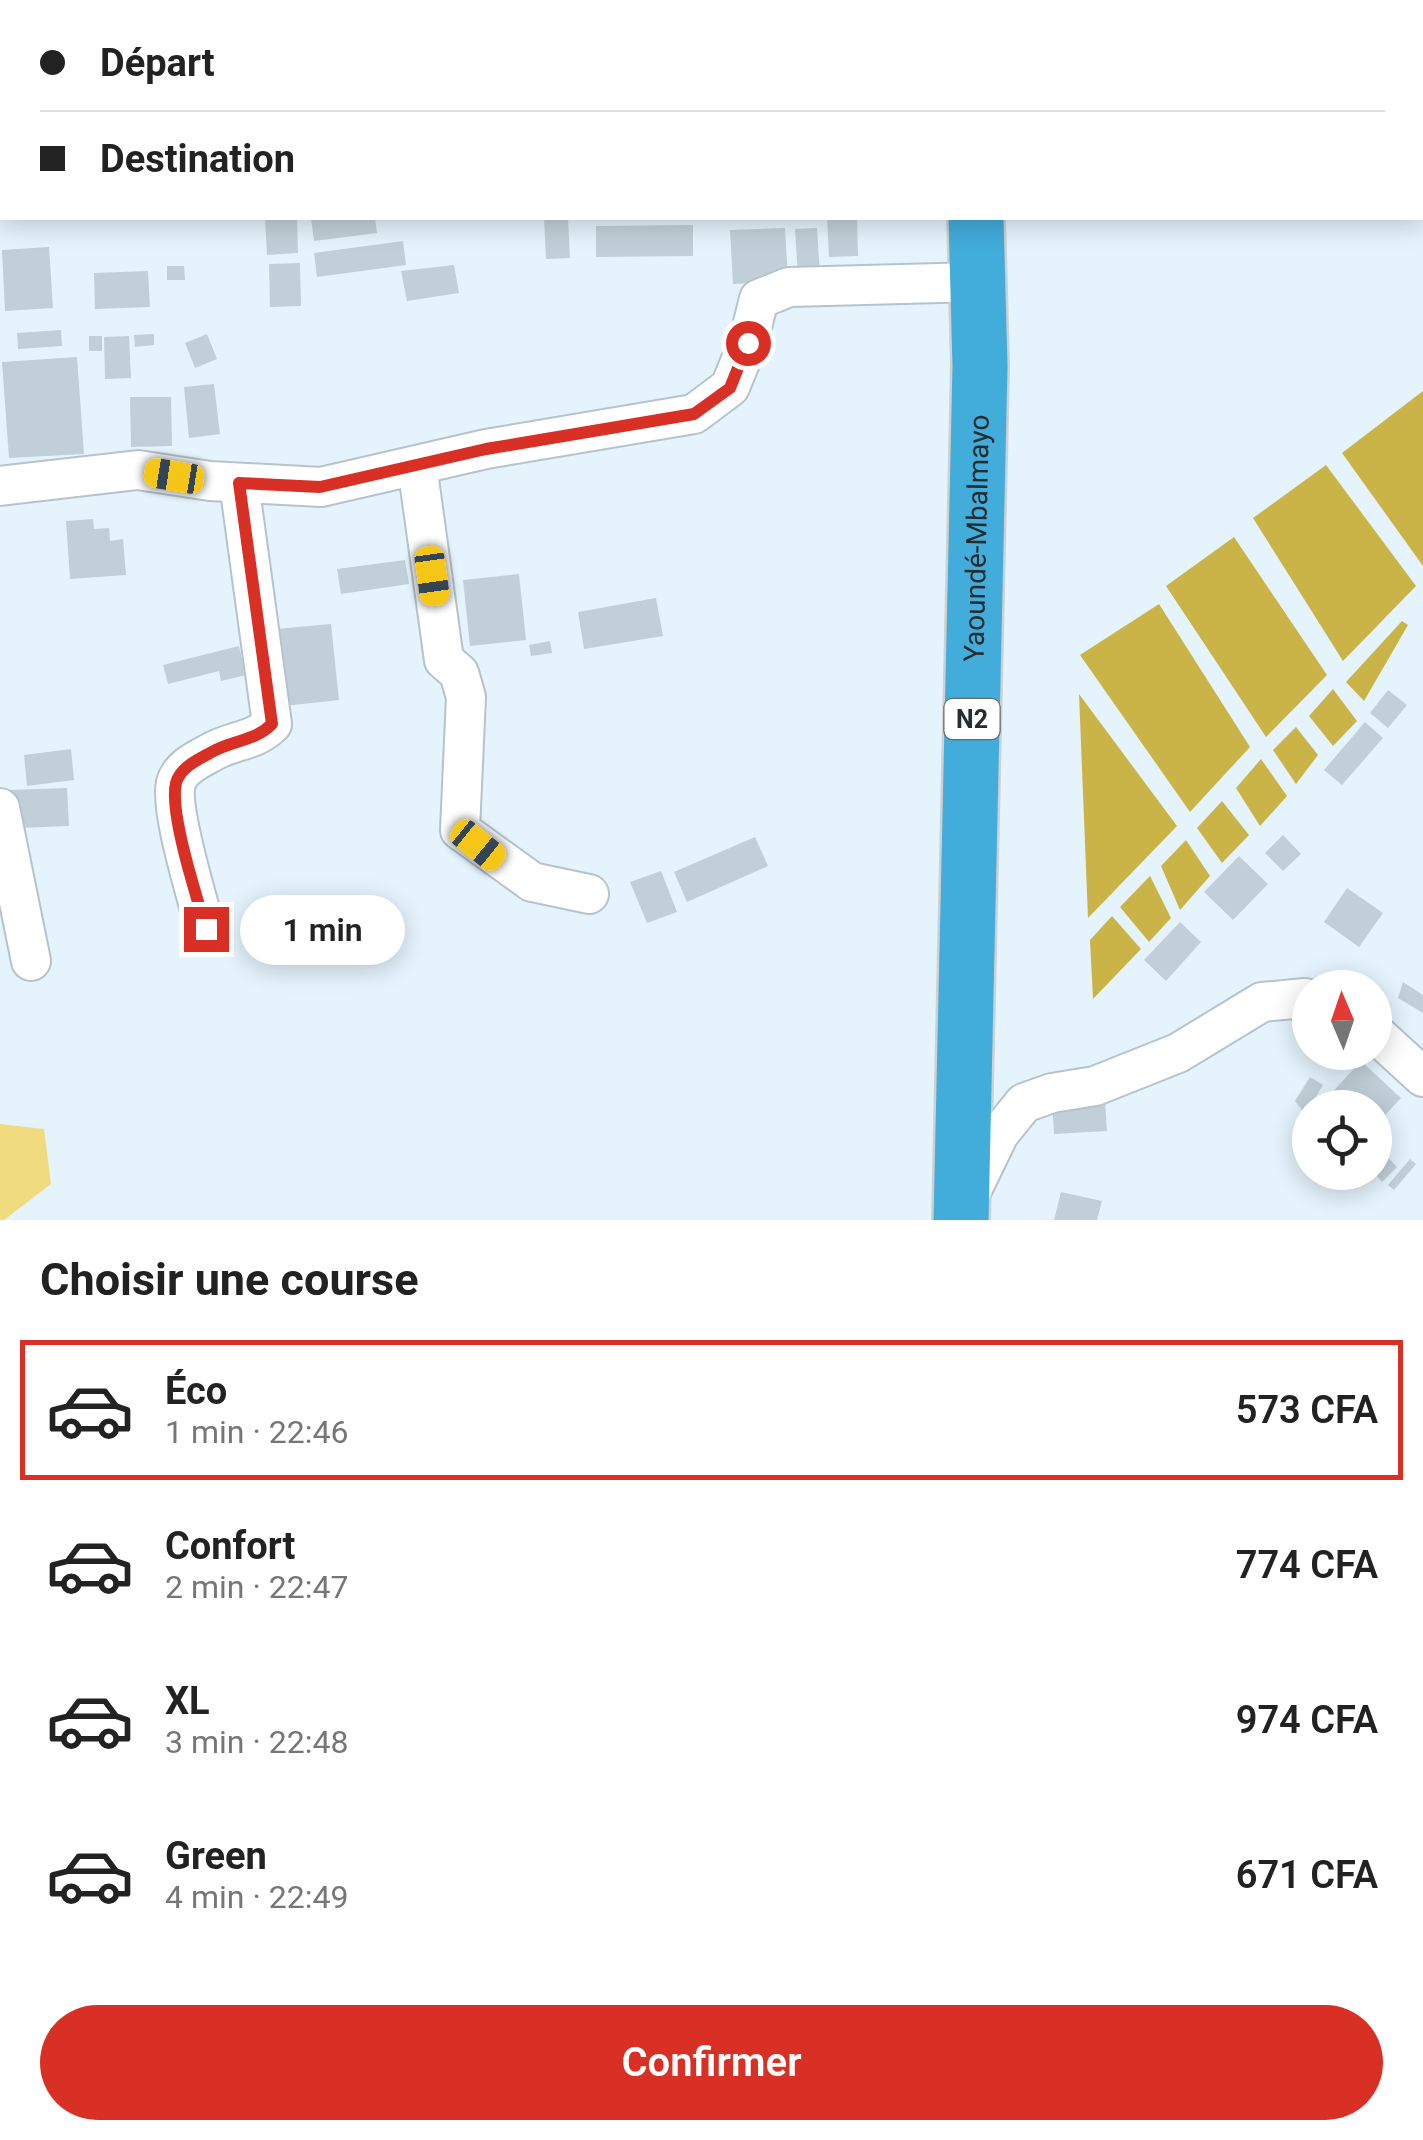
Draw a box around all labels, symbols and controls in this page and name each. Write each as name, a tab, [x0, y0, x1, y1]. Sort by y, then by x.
text: Départ	[100, 41, 215, 85]
text: Destination	[100, 137, 295, 181]
route start	[726, 321, 771, 366]
street label: Yaoundé-Mbalmayo	[957, 414, 996, 662]
car	[142, 456, 206, 496]
car	[413, 544, 451, 608]
road number: N2	[944, 699, 1000, 739]
car	[445, 814, 511, 876]
callout: 1 min	[241, 894, 406, 964]
route end	[184, 907, 229, 952]
text: 1 min	[282, 911, 363, 949]
north arrow	[1292, 970, 1392, 1070]
map controls	[1292, 970, 1392, 1190]
button: locate	[1292, 1090, 1392, 1190]
text: Choisir une course	[40, 1253, 419, 1306]
icon: car	[45, 1365, 135, 1455]
text: Éco	[165, 1369, 227, 1413]
text: 573 CFA	[1236, 1388, 1378, 1432]
text: 1 min · 22:46	[165, 1413, 348, 1451]
icon: car	[45, 1520, 135, 1610]
text: Confort	[165, 1524, 295, 1568]
text: 774 CFA	[1236, 1543, 1378, 1587]
text: 2 min · 22:47	[165, 1568, 348, 1606]
icon: car	[45, 1675, 135, 1765]
text: XL	[165, 1679, 210, 1723]
text: 974 CFA	[1236, 1698, 1378, 1742]
text: 3 min · 22:48	[165, 1723, 348, 1761]
icon: car	[45, 1830, 135, 1920]
text: Green	[165, 1834, 267, 1878]
text: 671 CFA	[1236, 1853, 1378, 1897]
text: 4 min · 22:49	[165, 1878, 348, 1916]
button: Confirmer	[40, 2005, 1383, 2120]

